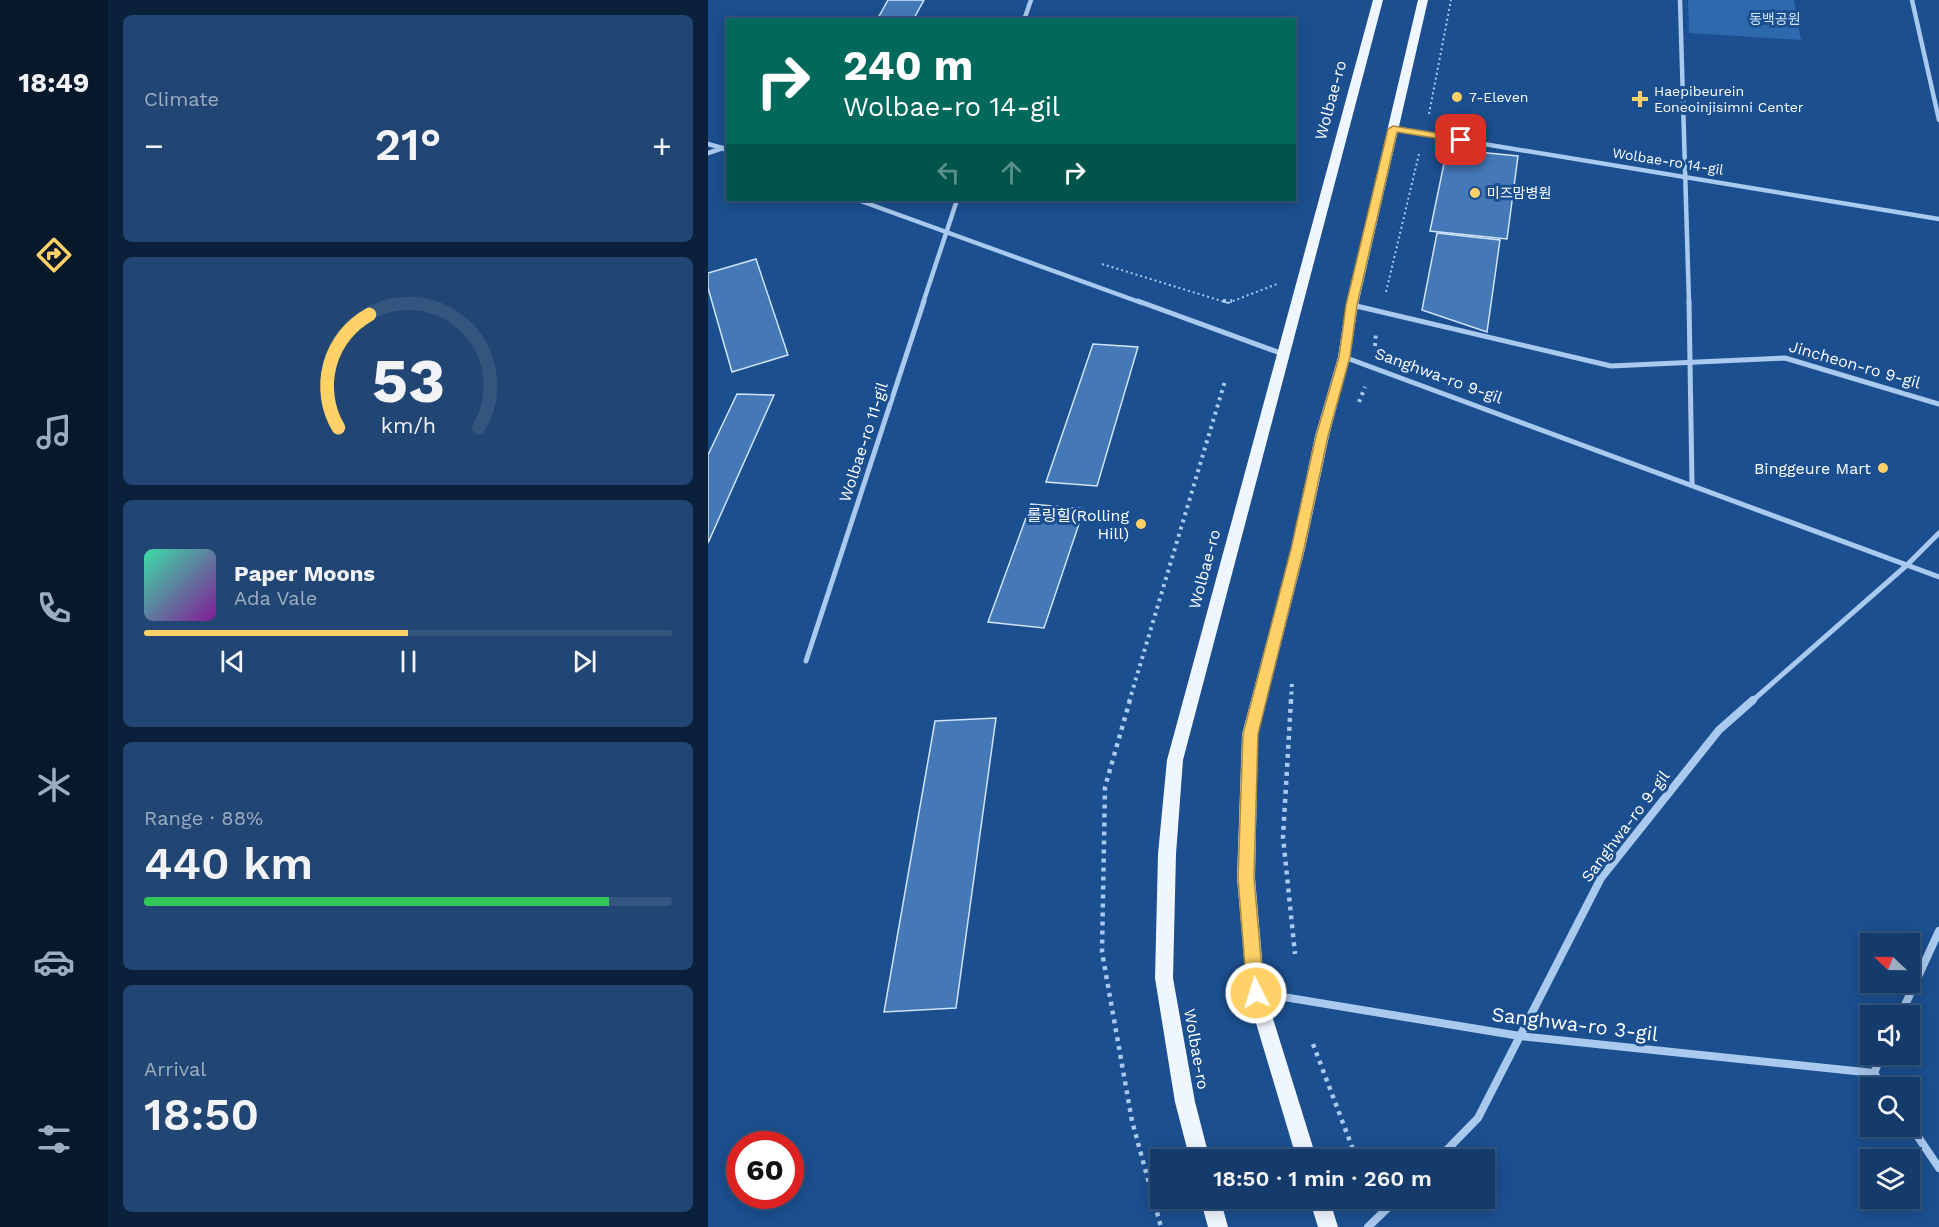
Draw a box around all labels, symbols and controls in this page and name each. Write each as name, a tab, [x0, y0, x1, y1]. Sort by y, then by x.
park label: 동백공원	[1749, 11, 1801, 27]
text: 240 m	[843, 41, 973, 90]
icon: right	[744, 42, 822, 120]
street label: Wolbae-ro	[1311, 58, 1350, 142]
text: 18:49	[19, 67, 89, 99]
place label: Haepibeurein Eoneoinjisimni Center	[1654, 83, 1804, 115]
text: Climate	[144, 87, 219, 111]
place label: 7-Eleven	[1469, 89, 1528, 105]
marker: 7-Eleven	[1450, 90, 1464, 104]
marker: Haepibeurein Eoneoinjisimni Center	[1631, 90, 1649, 108]
text: Wolbae-ro 14-gil	[843, 91, 1060, 123]
pin	[1435, 114, 1486, 165]
text: 21°	[374, 118, 442, 171]
icon: arrive	[1444, 123, 1477, 156]
text: −	[144, 126, 164, 165]
text: +	[652, 126, 672, 165]
street label: Wolbae-ro 14-gil	[1611, 144, 1726, 178]
icon: left	[932, 156, 965, 189]
icon: ahead	[995, 156, 1028, 189]
icon: right	[1058, 156, 1091, 189]
place label: 미즈맘병원	[1487, 185, 1551, 201]
marker: 미즈맘병원	[1468, 186, 1482, 200]
icon: directions	[33, 234, 75, 276]
street label: Jincheon-ro 9-gil	[1787, 337, 1923, 392]
text: 53	[371, 344, 445, 417]
street label: Sanghwa-ro 9-gil	[1372, 344, 1505, 407]
street label: Wolbae-ro 11-gil	[835, 380, 892, 505]
icon: music	[33, 411, 75, 453]
text: km/h	[380, 414, 436, 439]
place label: Binggeure Mart	[1754, 459, 1871, 478]
marker: Binggeure Mart	[1876, 461, 1890, 475]
place label: 롤링힐(Rolling Hill)	[1027, 506, 1129, 543]
marker: 롤링힐(Rolling Hill)	[1134, 517, 1148, 531]
street label: Wolbae-ro	[1185, 527, 1224, 611]
text: Paper Moons	[234, 561, 375, 586]
text: Ada Vale	[234, 586, 317, 610]
icon: phone	[33, 587, 75, 629]
icon: previous	[216, 645, 249, 678]
icon: pause	[392, 645, 425, 678]
icon: next	[568, 645, 601, 678]
icon: climate	[33, 764, 75, 806]
street label: Sanghwa-ro 9-gil	[1577, 767, 1674, 886]
text: Range · 88%	[144, 806, 263, 830]
text: 440 km	[144, 837, 313, 890]
north arrow	[1860, 933, 1920, 993]
map controls	[1860, 933, 1920, 1209]
icon: car	[33, 941, 75, 983]
position arrow	[1224, 961, 1288, 1025]
street label: Sanghwa-ro 3-gil	[1490, 1002, 1660, 1046]
button: sound	[1860, 1005, 1920, 1065]
street label: Wolbae-ro	[1180, 1007, 1213, 1091]
text: Arrival	[144, 1057, 206, 1081]
button: search	[1860, 1077, 1920, 1137]
text: 18:50	[144, 1088, 259, 1141]
icon: filters	[33, 1118, 75, 1160]
speed limit sign: 60	[726, 1131, 804, 1209]
button: layers	[1860, 1149, 1920, 1209]
text: 18:50 · 1 min · 260 m	[1213, 1166, 1432, 1191]

